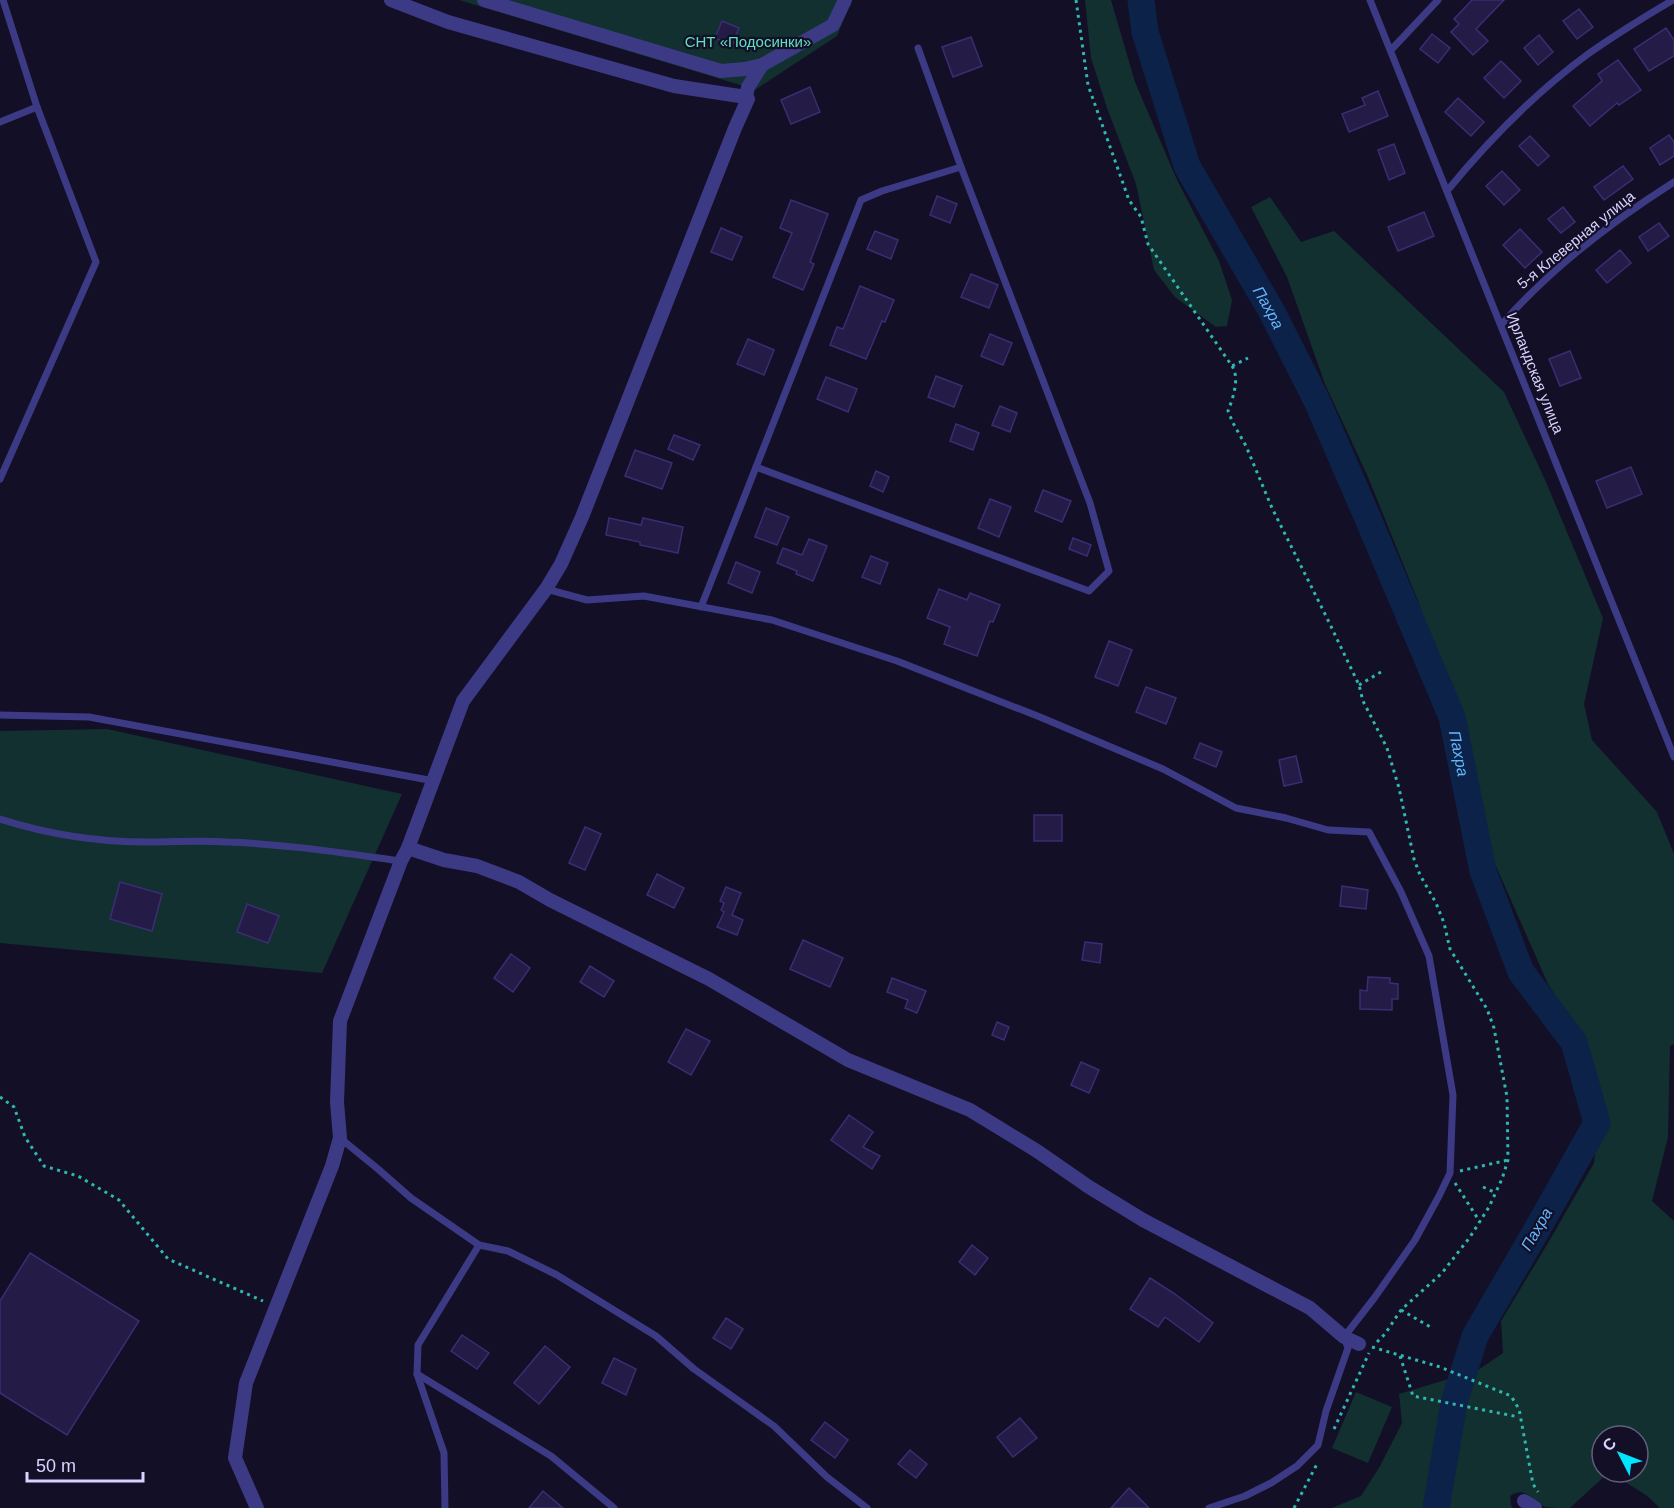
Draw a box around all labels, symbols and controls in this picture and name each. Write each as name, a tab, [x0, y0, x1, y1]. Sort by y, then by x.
park label: СНТ «Подосинки»	[685, 33, 811, 50]
street label: 5-я Клеверная улица	[1514, 187, 1638, 292]
water label: Пахра	[1250, 283, 1287, 332]
street label: Ирландская улица	[1503, 310, 1568, 436]
water label: Пахра	[1446, 729, 1472, 778]
water label: Пахра	[1517, 1205, 1555, 1254]
north arrow	[1590, 1424, 1650, 1484]
text: С	[1599, 1434, 1620, 1454]
scale bar	[27, 1445, 142, 1483]
text: 50 m	[36, 1456, 76, 1476]

